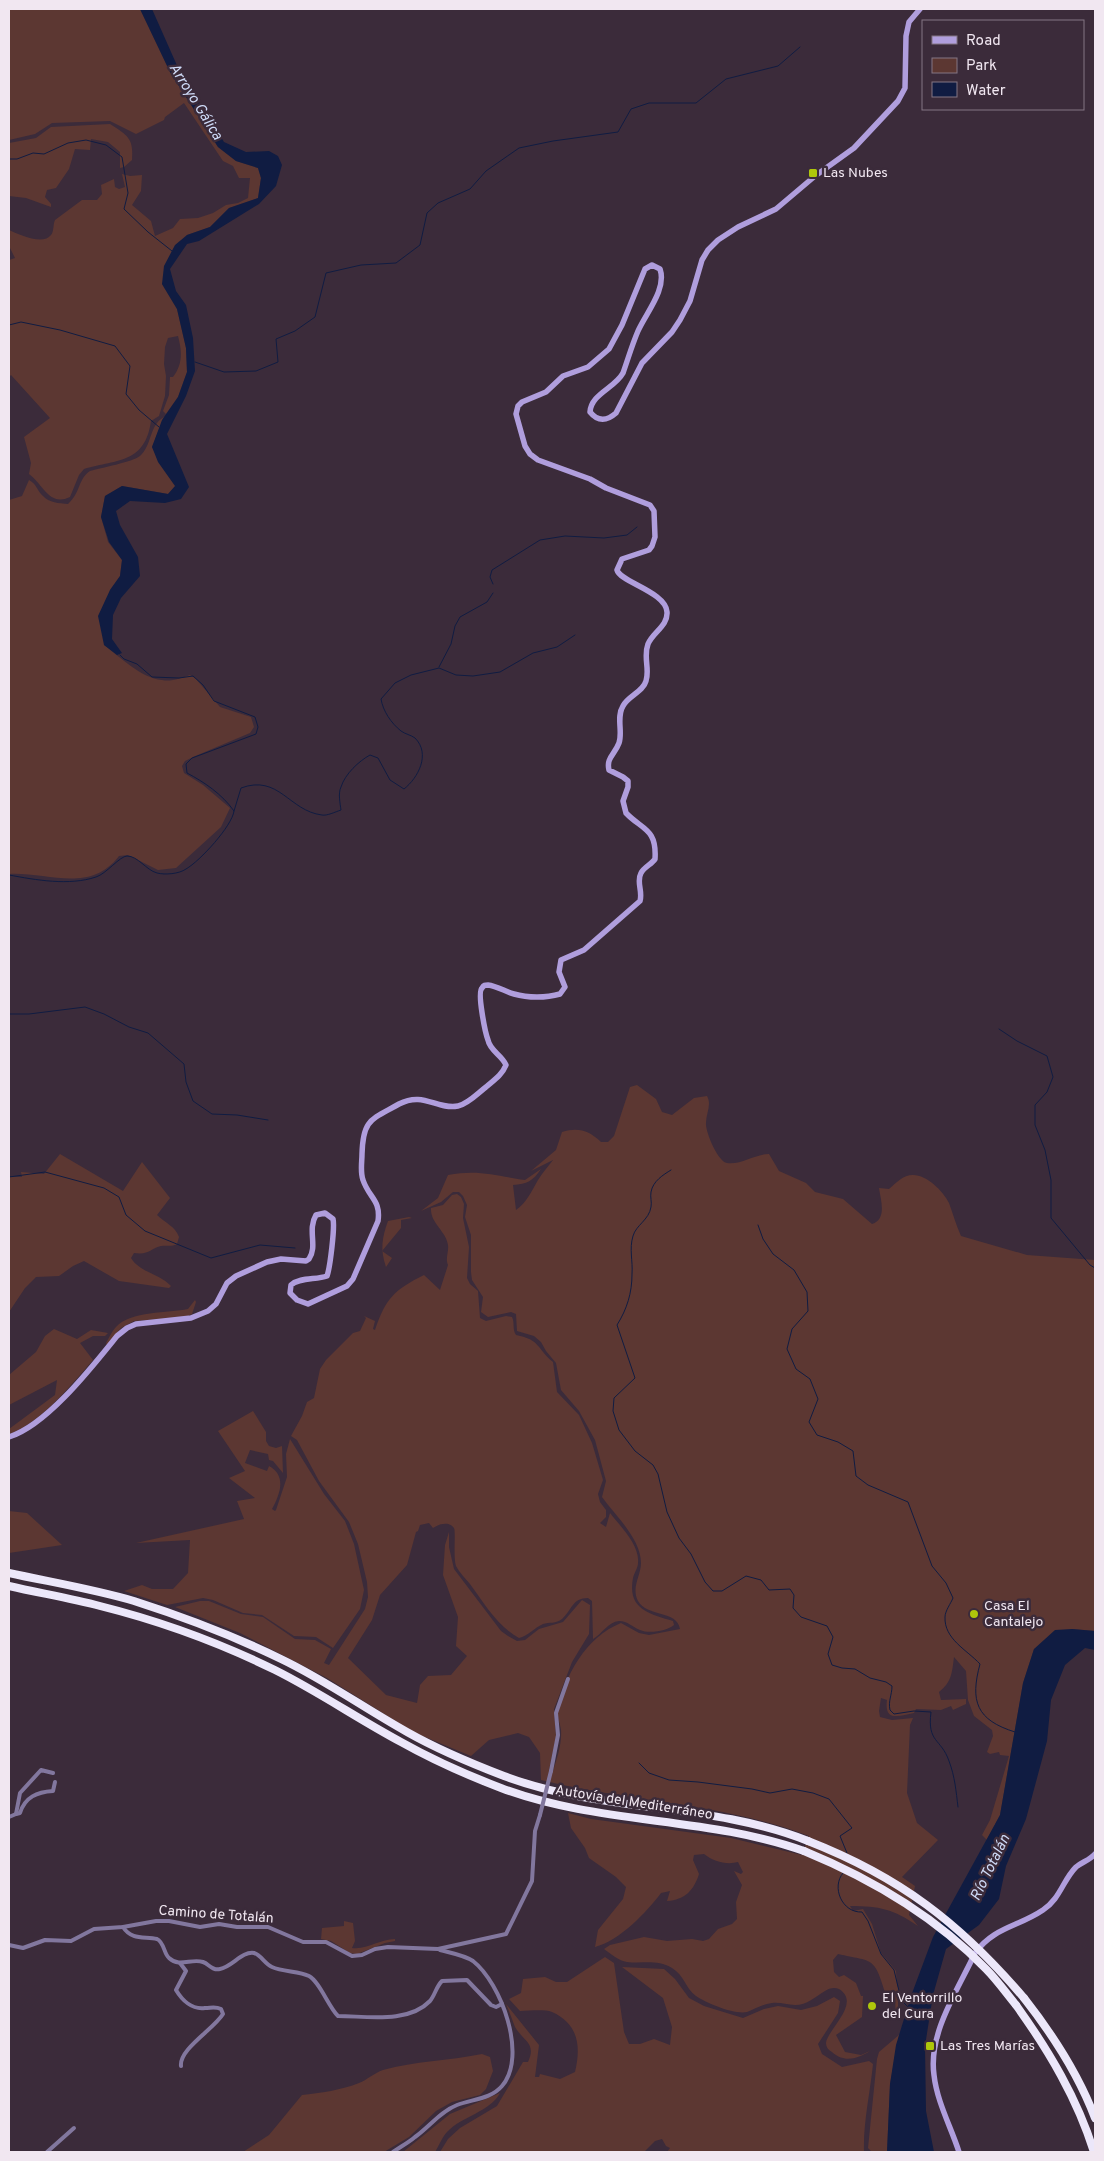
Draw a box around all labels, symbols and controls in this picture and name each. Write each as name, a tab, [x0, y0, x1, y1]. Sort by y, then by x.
legend	[922, 20, 1084, 110]
text: Road	[966, 32, 1001, 51]
text: Park	[966, 57, 997, 76]
water label: Arroyo Gálica	[164, 60, 226, 144]
text: Water	[966, 82, 1006, 101]
place label: Las Nubes	[823, 165, 888, 182]
marker: Las Nubes	[807, 167, 819, 179]
place label: Casa El Cantalejo	[984, 1598, 1044, 1631]
marker: Casa El Cantalejo	[968, 1608, 980, 1620]
street label: Autovía del Mediterráneo	[554, 1782, 714, 1824]
water label: Río Totalán	[967, 1832, 1015, 1904]
street label: Camino de Totalán	[158, 1902, 274, 1928]
place label: El Ventorrillo del Cura	[882, 1990, 962, 2023]
marker: El Ventorrillo del Cura	[866, 2000, 878, 2012]
place label: Las Tres Marías	[940, 2038, 1035, 2055]
marker: Las Tres Marías	[924, 2040, 936, 2052]

